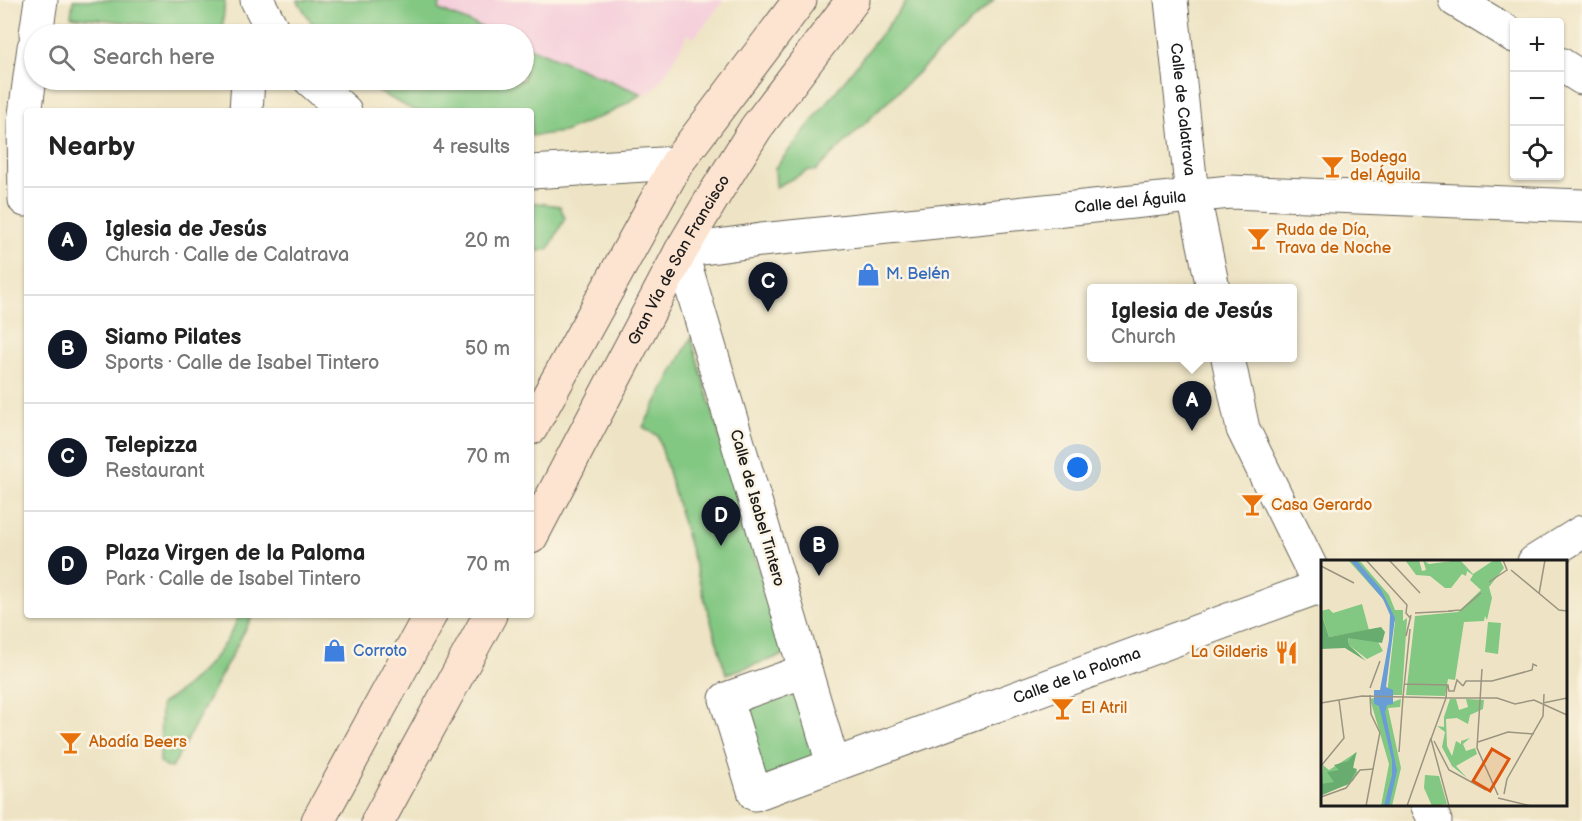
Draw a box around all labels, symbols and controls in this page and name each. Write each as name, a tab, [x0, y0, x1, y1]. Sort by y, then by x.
map controls	[1510, 18, 1564, 180]
button: +	[1510, 18, 1564, 72]
search box	[24, 24, 534, 90]
icon: search	[45, 41, 78, 74]
street label: Calle de Calatrava	[1166, 42, 1199, 177]
text: Search here	[93, 44, 215, 71]
button: −	[1510, 72, 1564, 126]
button: locate	[1510, 126, 1564, 180]
text: Nearby	[48, 132, 135, 163]
text: 4 results	[432, 135, 510, 159]
place label: Bodega del Águila	[1350, 148, 1421, 185]
bar icon: Bodega del Águila	[1319, 153, 1345, 179]
street label: Gran Vía de San Francisco	[624, 171, 734, 348]
street label: Calle del Águila	[1074, 187, 1187, 217]
text: Iglesia de Jesús	[105, 216, 267, 243]
place label: Ruda de Día, Trava de Noche	[1276, 221, 1392, 258]
bar icon: Ruda de Día, Trava de Noche	[1245, 226, 1271, 252]
text: A	[61, 229, 74, 253]
text: 20 m	[465, 229, 510, 253]
text: Church · Calle de Calatrava	[105, 243, 349, 267]
shop icon: M. Belén	[855, 261, 881, 287]
pin: C	[748, 262, 788, 312]
place label: M. Belén	[886, 265, 950, 284]
popup	[1087, 284, 1297, 362]
text: Iglesia de Jesús	[1111, 298, 1273, 325]
text: Siamo Pilates	[105, 324, 241, 351]
text: Church	[1111, 325, 1176, 349]
text: B	[60, 337, 75, 361]
text: 50 m	[465, 337, 510, 361]
text: Sports · Calle de Isabel Tintero	[105, 351, 379, 375]
pin: A	[1172, 382, 1212, 431]
street label: Calle de Isabel Tintero	[725, 427, 789, 589]
text: Telepizza	[105, 432, 198, 459]
text: C	[60, 445, 75, 469]
text: 70 m	[466, 445, 510, 469]
your location	[1063, 453, 1092, 482]
text: Restaurant	[105, 459, 205, 483]
bar icon: Casa Gerardo	[1240, 492, 1266, 518]
pin: D	[702, 496, 740, 546]
place label: Casa Gerardo	[1271, 496, 1372, 515]
pin: B	[800, 526, 838, 576]
text: Plaza Virgen de la Paloma	[105, 540, 365, 567]
text: D	[61, 553, 74, 577]
text: 70 m	[466, 553, 510, 577]
inset map	[1321, 560, 1567, 806]
text: Park · Calle de Isabel Tintero	[105, 567, 361, 591]
shop icon: Corroto	[322, 638, 348, 664]
restaurant icon: La Gilderis	[1273, 639, 1299, 665]
place label: Corroto	[353, 642, 407, 661]
place label: La Gilderis	[1191, 643, 1268, 662]
street label: Calle de la Paloma	[1010, 644, 1143, 708]
bar icon: El Atril	[1050, 695, 1076, 721]
place label: El Atril	[1081, 699, 1127, 718]
bar icon: Abadía Beers	[58, 729, 84, 755]
place label: Abadía Beers	[89, 733, 187, 752]

